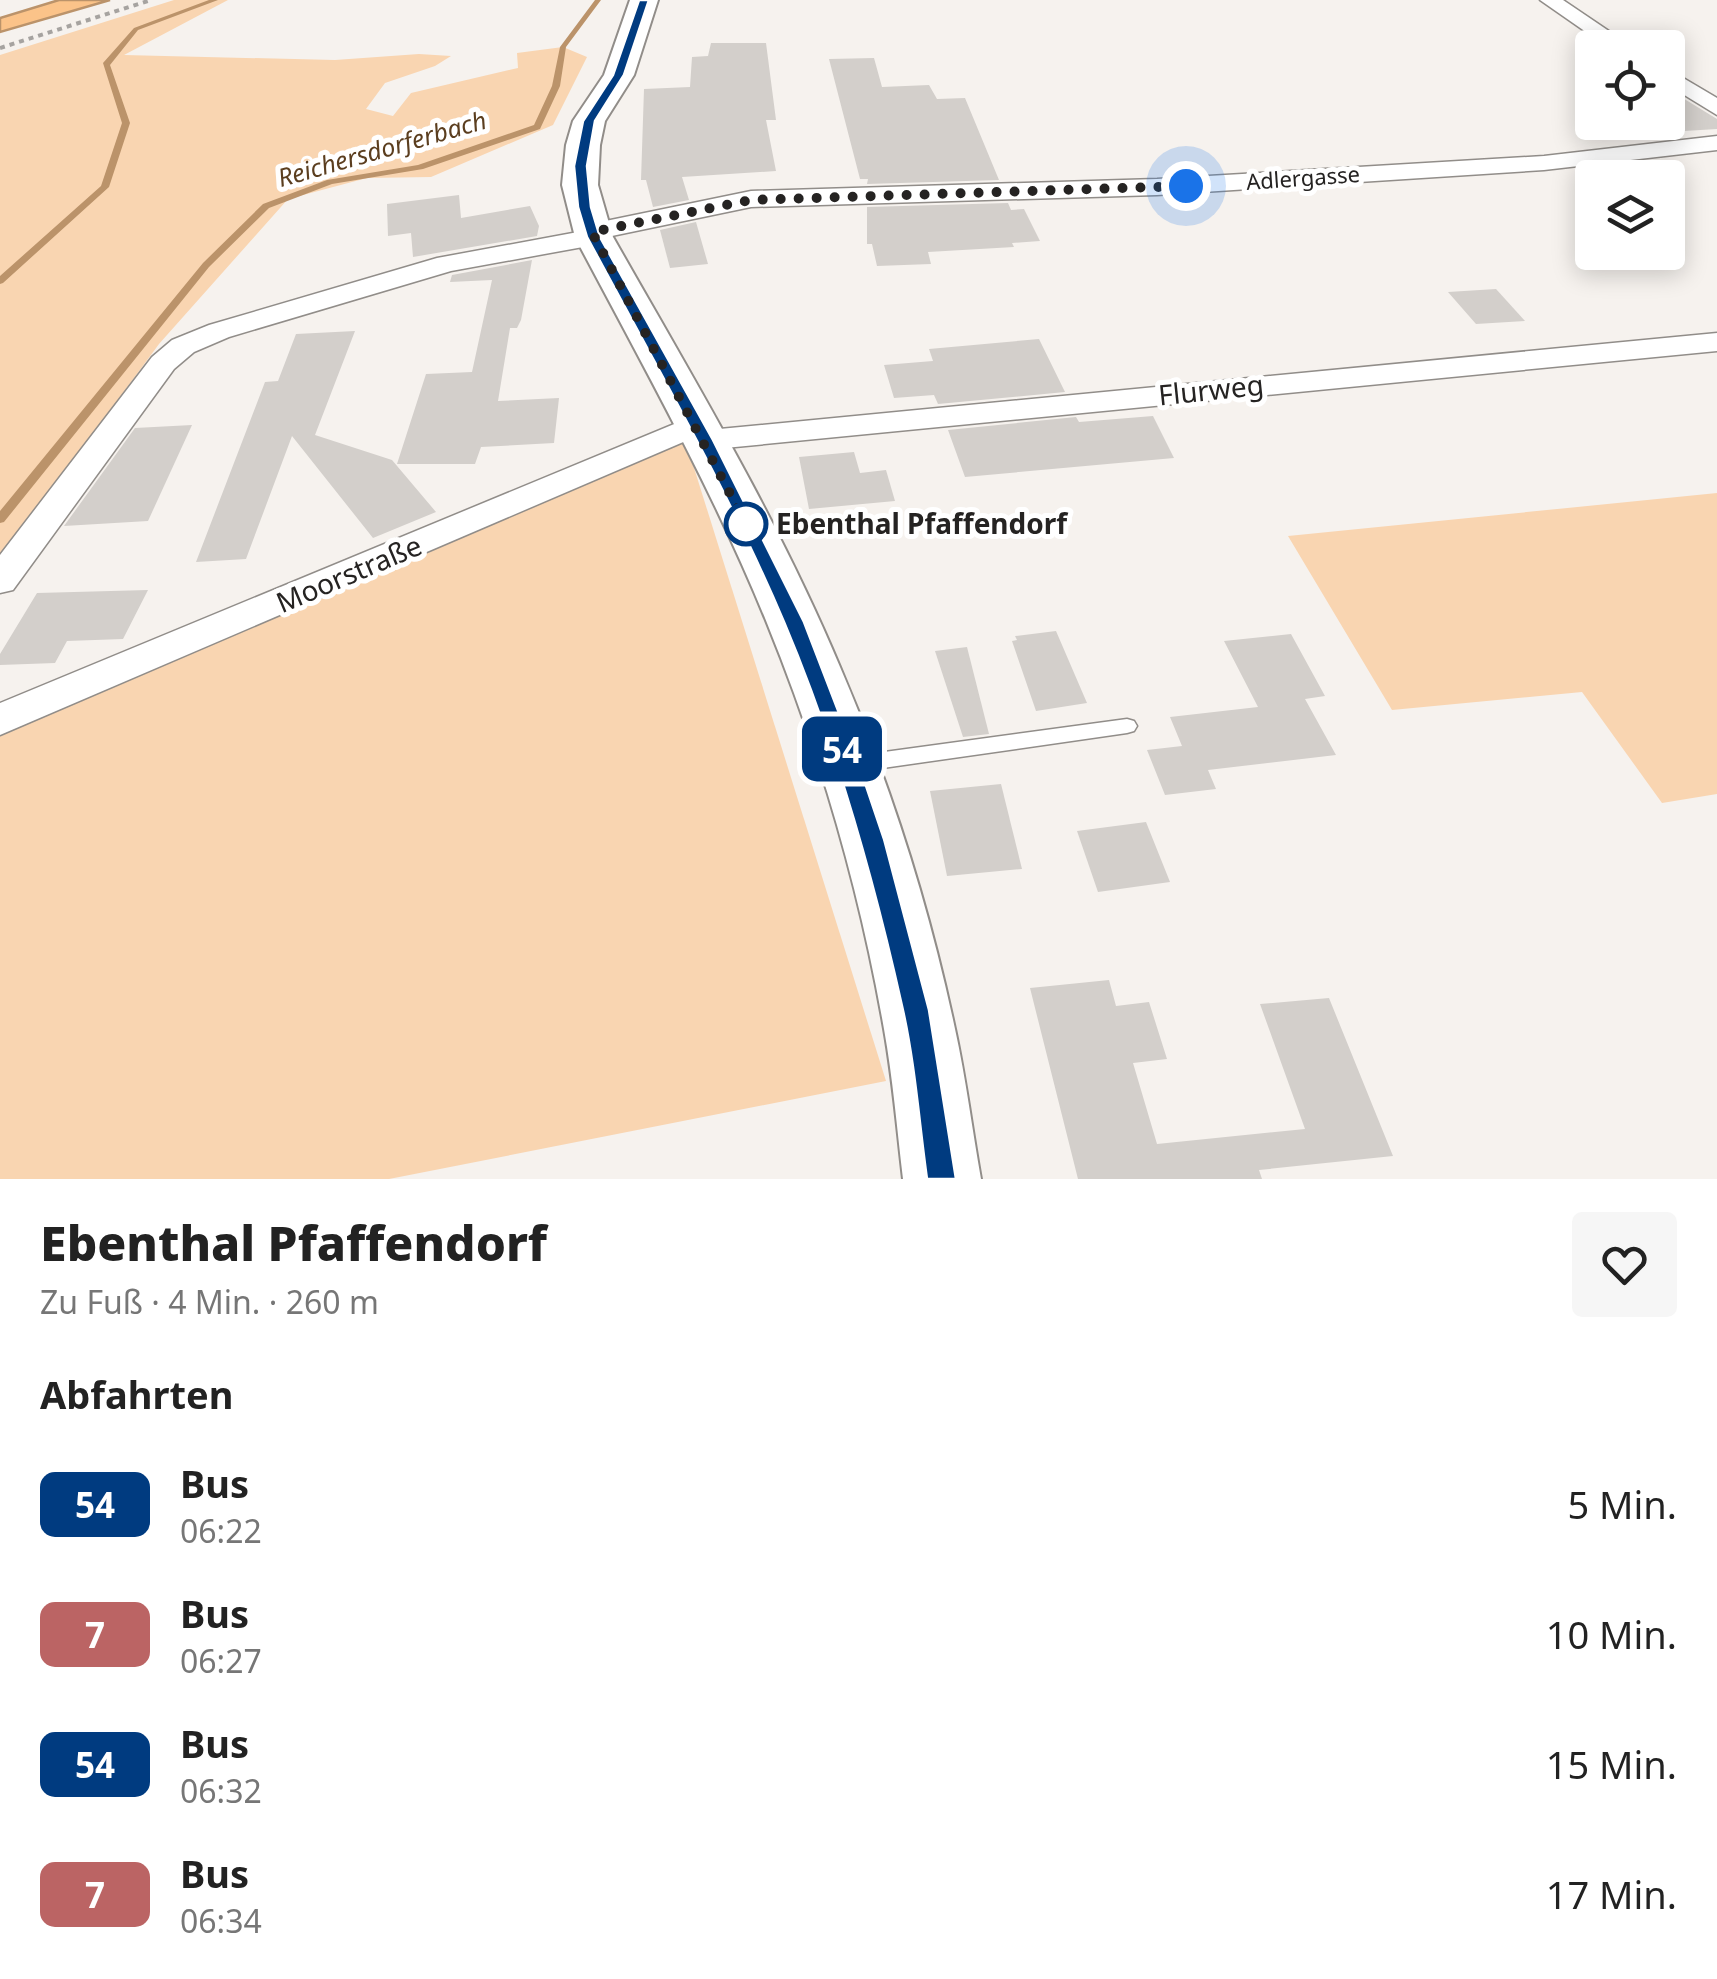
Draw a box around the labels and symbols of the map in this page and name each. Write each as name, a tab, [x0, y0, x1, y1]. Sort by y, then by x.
water label: Reichersdorferbach	[273, 102, 490, 194]
street label: Adlergasse	[1245, 158, 1361, 196]
your location	[1161, 161, 1211, 211]
street label: Flurweg	[1156, 365, 1265, 413]
marker: Ebenthal Pfaffendorf	[725, 503, 767, 545]
place label: Ebenthal Pfaffendorf	[776, 504, 1069, 542]
street label: Moorstraße	[270, 525, 427, 621]
line badge: 54	[797, 716, 887, 782]

